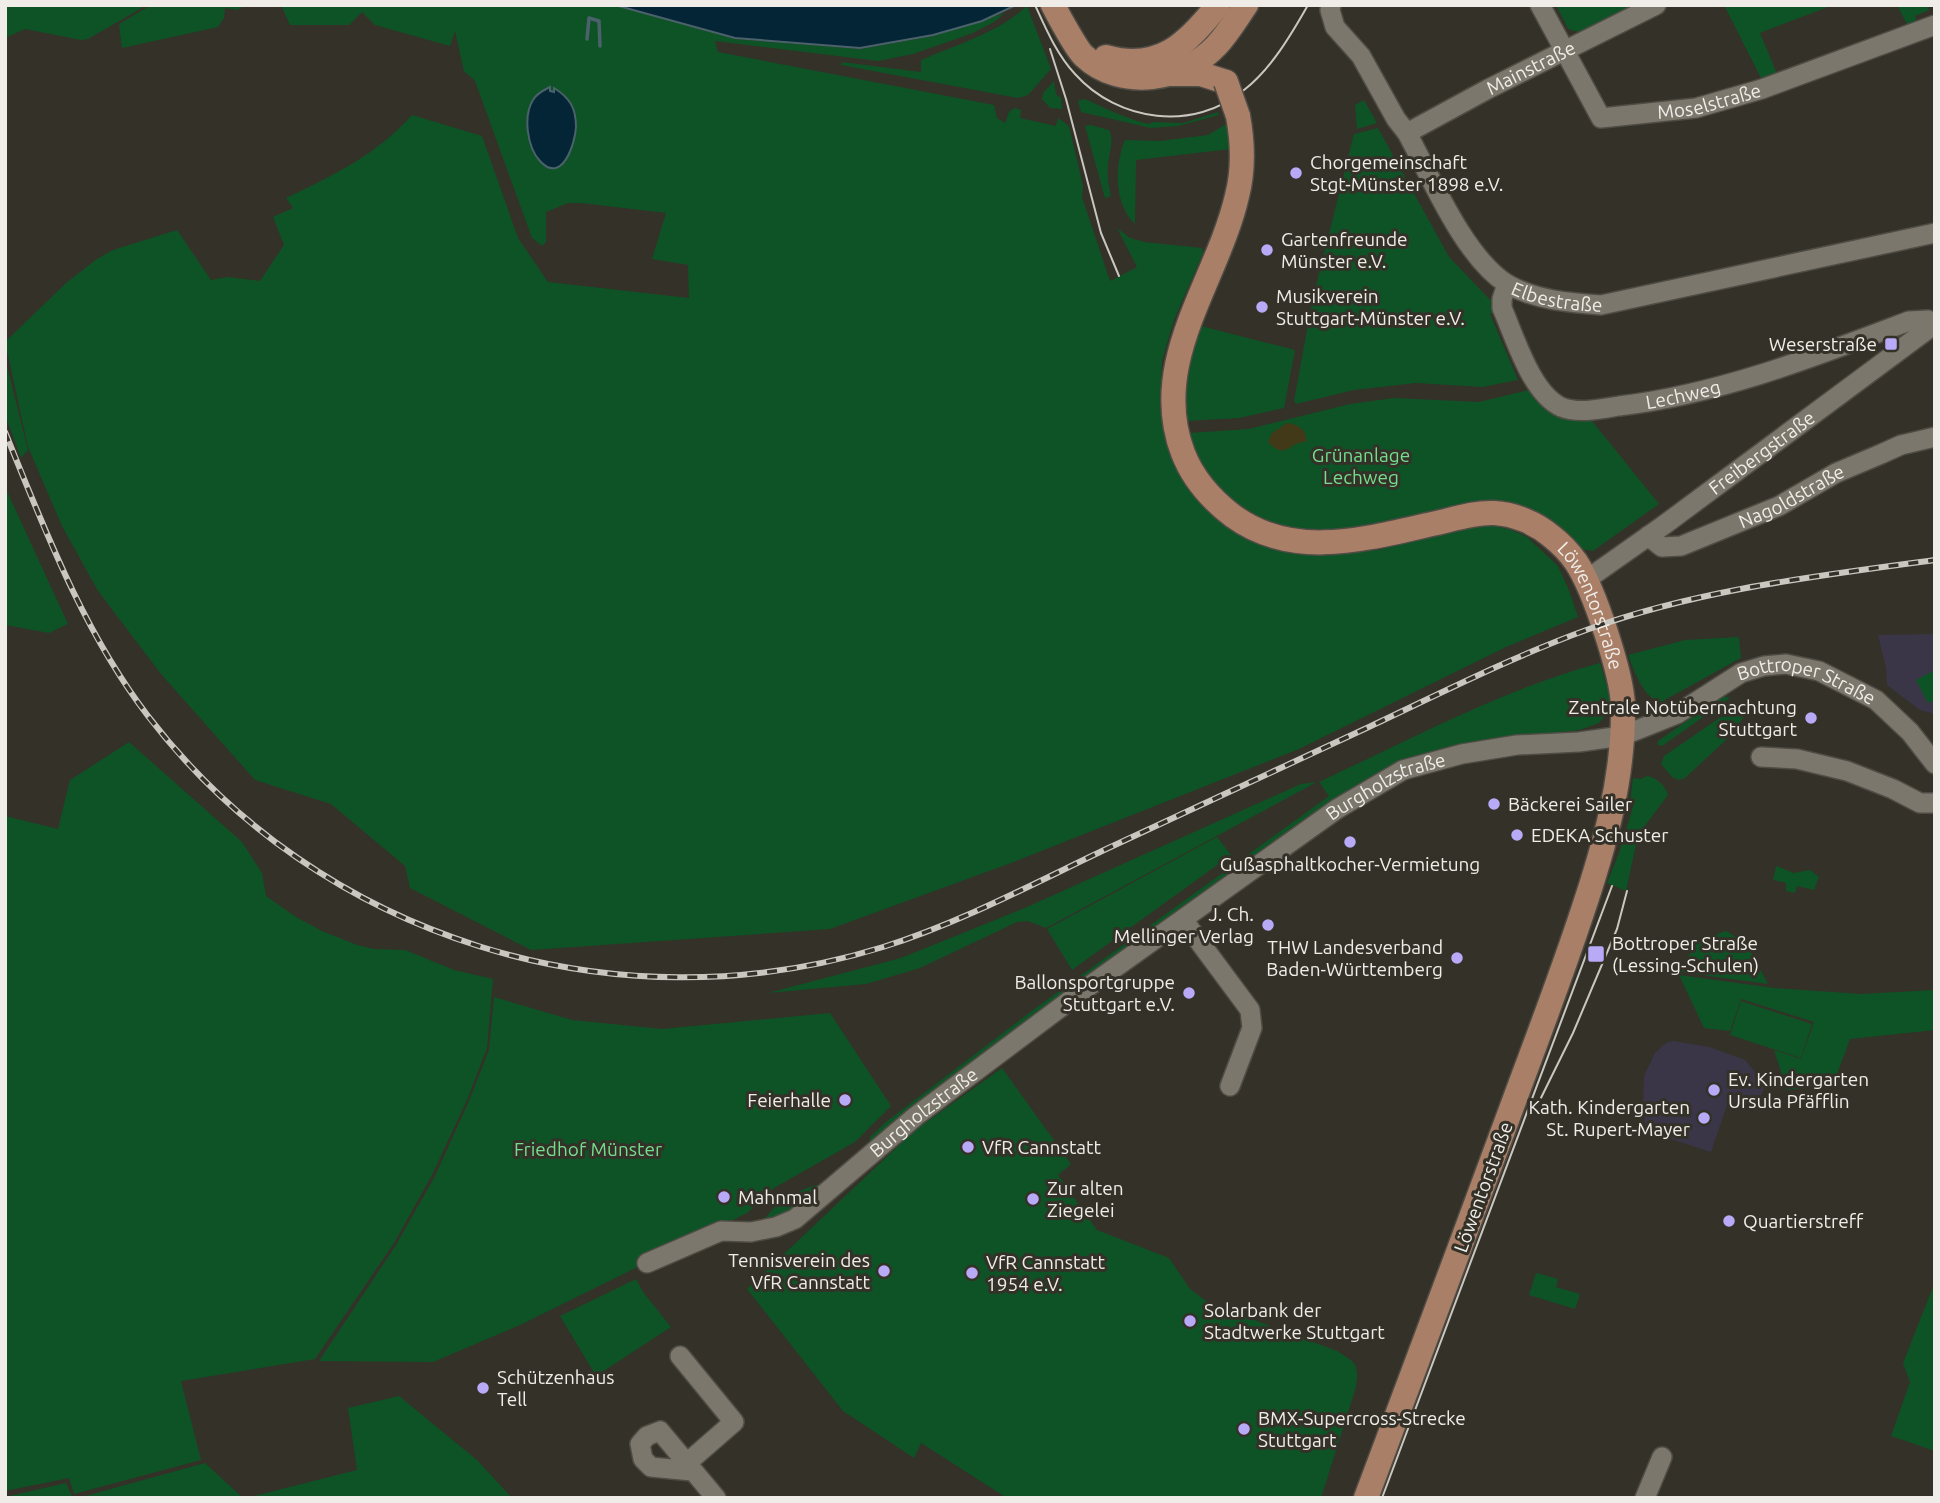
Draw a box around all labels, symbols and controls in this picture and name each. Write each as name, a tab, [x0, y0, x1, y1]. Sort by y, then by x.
street label: Mainstraße	[1483, 36, 1579, 99]
street label: Moselstraße	[1656, 79, 1764, 123]
place label: Chorgemeinschaft Stgt-Münster 1898 e.V.	[1310, 151, 1503, 195]
marker: Chorgemeinschaft Stgt-Münster 1898 e.V.	[1288, 165, 1304, 181]
place label: Gartenfreunde Münster e.V.	[1281, 228, 1408, 272]
marker: Gartenfreunde Münster e.V.	[1259, 242, 1275, 258]
street label: Elbestraße	[1508, 277, 1603, 316]
place label: Musikverein Stuttgart-Münster e.V.	[1276, 285, 1465, 329]
marker: Musikverein Stuttgart-Münster e.V.	[1254, 299, 1270, 315]
place label: Weserstraße	[1769, 333, 1877, 355]
marker: Weserstraße	[1883, 336, 1899, 352]
street label: Lechweg	[1644, 375, 1723, 413]
street label: Freibergstraße	[1704, 406, 1819, 499]
park label: Grünanlage Lechweg	[1312, 444, 1410, 488]
street label: Nagoldstraße	[1735, 460, 1847, 532]
street label: Löwentorstraße	[1553, 537, 1627, 672]
street label: Bottroper Straße	[1734, 652, 1879, 709]
place label: Zentrale Notübernachtung Stuttgart	[1569, 696, 1798, 740]
marker: Zentrale Notübernachtung Stuttgart	[1803, 710, 1819, 726]
street label: Burgholzstraße	[1321, 748, 1448, 825]
place label: Bäckerei Sailer	[1508, 793, 1632, 815]
marker: Bäckerei Sailer	[1486, 796, 1502, 812]
place label: EDEKA Schuster	[1531, 824, 1668, 846]
marker: EDEKA Schuster	[1509, 827, 1525, 843]
marker: Gußasphaltkocher-Vermietung	[1342, 834, 1358, 850]
place label: Gußasphaltkocher-Vermietung	[1220, 853, 1480, 875]
place label: J. Ch. Mellinger Verlag	[1114, 903, 1254, 947]
marker: J. Ch. Mellinger Verlag	[1260, 917, 1276, 933]
place label: Bottroper Straße (Lessing-Schulen)	[1612, 932, 1759, 976]
place label: THW Landesverband Baden-Württemberg	[1266, 936, 1443, 980]
marker: Bottroper Straße (Lessing-Schulen)	[1586, 944, 1606, 964]
marker: THW Landesverband Baden-Württemberg	[1449, 950, 1465, 966]
place label: Ballonsportgruppe Stuttgart e.V.	[1014, 971, 1175, 1015]
marker: Ballonsportgruppe Stuttgart e.V.	[1181, 985, 1197, 1001]
street label: Burgholzstraße	[865, 1063, 982, 1162]
place label: Ev. Kindergarten Ursula Pfäfflin	[1728, 1068, 1869, 1112]
marker: Ev. Kindergarten Ursula Pfäfflin	[1706, 1082, 1722, 1098]
place label: Feierhalle	[747, 1089, 831, 1111]
marker: Feierhalle	[837, 1092, 853, 1108]
place label: Kath. Kindergarten St. Rupert-Mayer	[1528, 1096, 1690, 1140]
marker: Kath. Kindergarten St. Rupert-Mayer	[1696, 1110, 1712, 1126]
street label: Löwentorstraße	[1449, 1119, 1517, 1255]
place label: VfR Cannstatt	[982, 1136, 1102, 1158]
park label: Friedhof Münster	[514, 1138, 662, 1160]
marker: VfR Cannstatt	[960, 1139, 976, 1155]
place label: Zur alten Ziegelei	[1047, 1177, 1124, 1221]
place label: Mahnmal	[738, 1186, 817, 1208]
marker: Mahnmal	[716, 1189, 732, 1205]
marker: Zur alten Ziegelei	[1025, 1191, 1041, 1207]
place label: Quartierstreff	[1743, 1210, 1864, 1232]
marker: Quartierstreff	[1721, 1213, 1737, 1229]
place label: Tennisverein des VfR Cannstatt	[728, 1249, 871, 1293]
place label: VfR Cannstatt 1954 e.V.	[986, 1251, 1106, 1295]
marker: Tennisverein des VfR Cannstatt	[876, 1263, 892, 1279]
marker: VfR Cannstatt 1954 e.V.	[964, 1265, 980, 1281]
place label: Solarbank der Stadtwerke Stuttgart	[1204, 1299, 1385, 1343]
marker: Solarbank der Stadtwerke Stuttgart	[1182, 1313, 1198, 1329]
place label: Schützenhaus Tell	[497, 1366, 615, 1410]
marker: Schützenhaus Tell	[475, 1380, 491, 1396]
place label: BMX-Supercross-Strecke Stuttgart	[1258, 1407, 1466, 1451]
marker: BMX-Supercross-Strecke Stuttgart	[1236, 1421, 1252, 1437]

